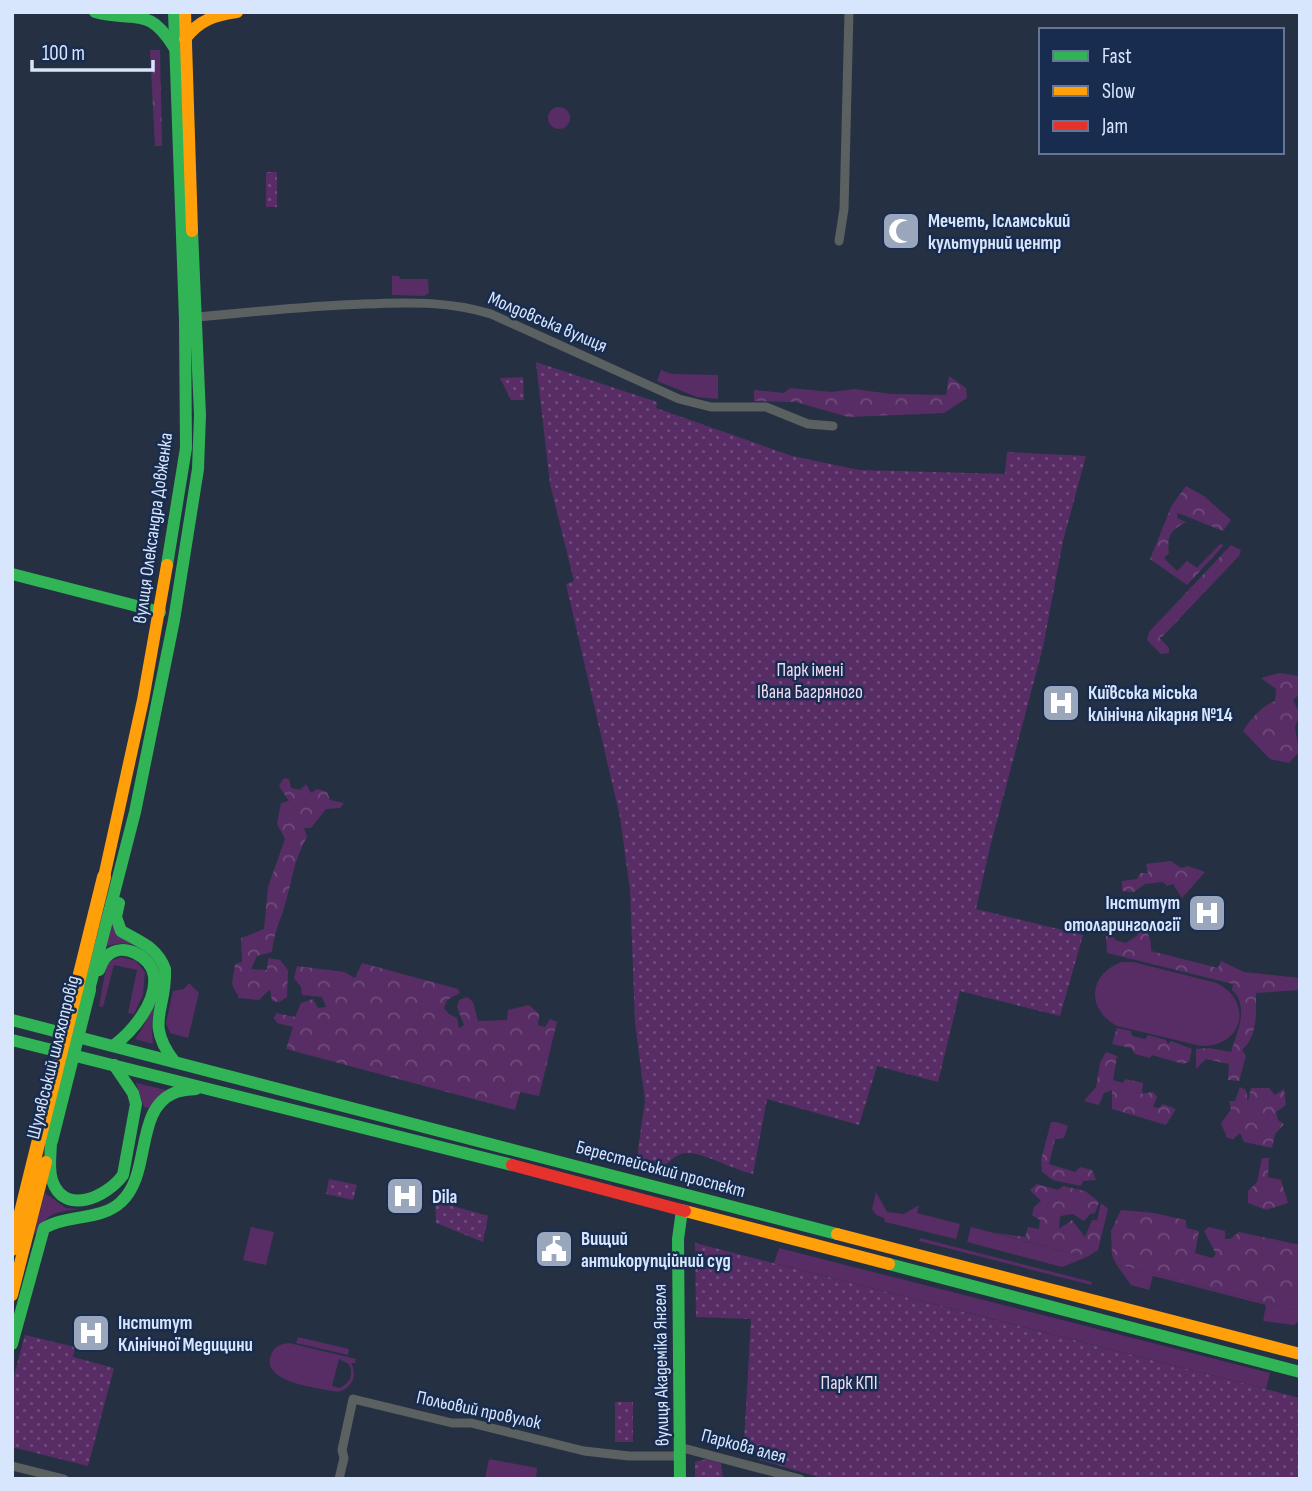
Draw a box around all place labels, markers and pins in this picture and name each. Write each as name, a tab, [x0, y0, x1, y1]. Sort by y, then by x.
mosque icon: Мечеть, Ісламський культурний центр	[880, 210, 922, 252]
place label: Мечеть, Ісламський культурний центр	[928, 210, 1070, 255]
hospital icon: Київська міська клінічна лікарня №14	[1040, 682, 1082, 724]
place label: Київська міська клінічна лікарня №14	[1088, 682, 1233, 727]
place label: Інститут отоларингології	[1064, 892, 1181, 937]
hospital icon: Інститут отоларингології	[1186, 892, 1228, 934]
hospital icon: Dila	[384, 1175, 426, 1217]
place label: Dila	[432, 1186, 457, 1209]
public building icon: Вищий антикорупційний суд	[533, 1228, 575, 1270]
place label: Вищий антикорупційний суд	[581, 1228, 731, 1273]
hospital icon: Інститут Клінічної Медицини	[70, 1312, 112, 1354]
place label: Інститут Клінічної Медицини	[118, 1312, 253, 1357]

